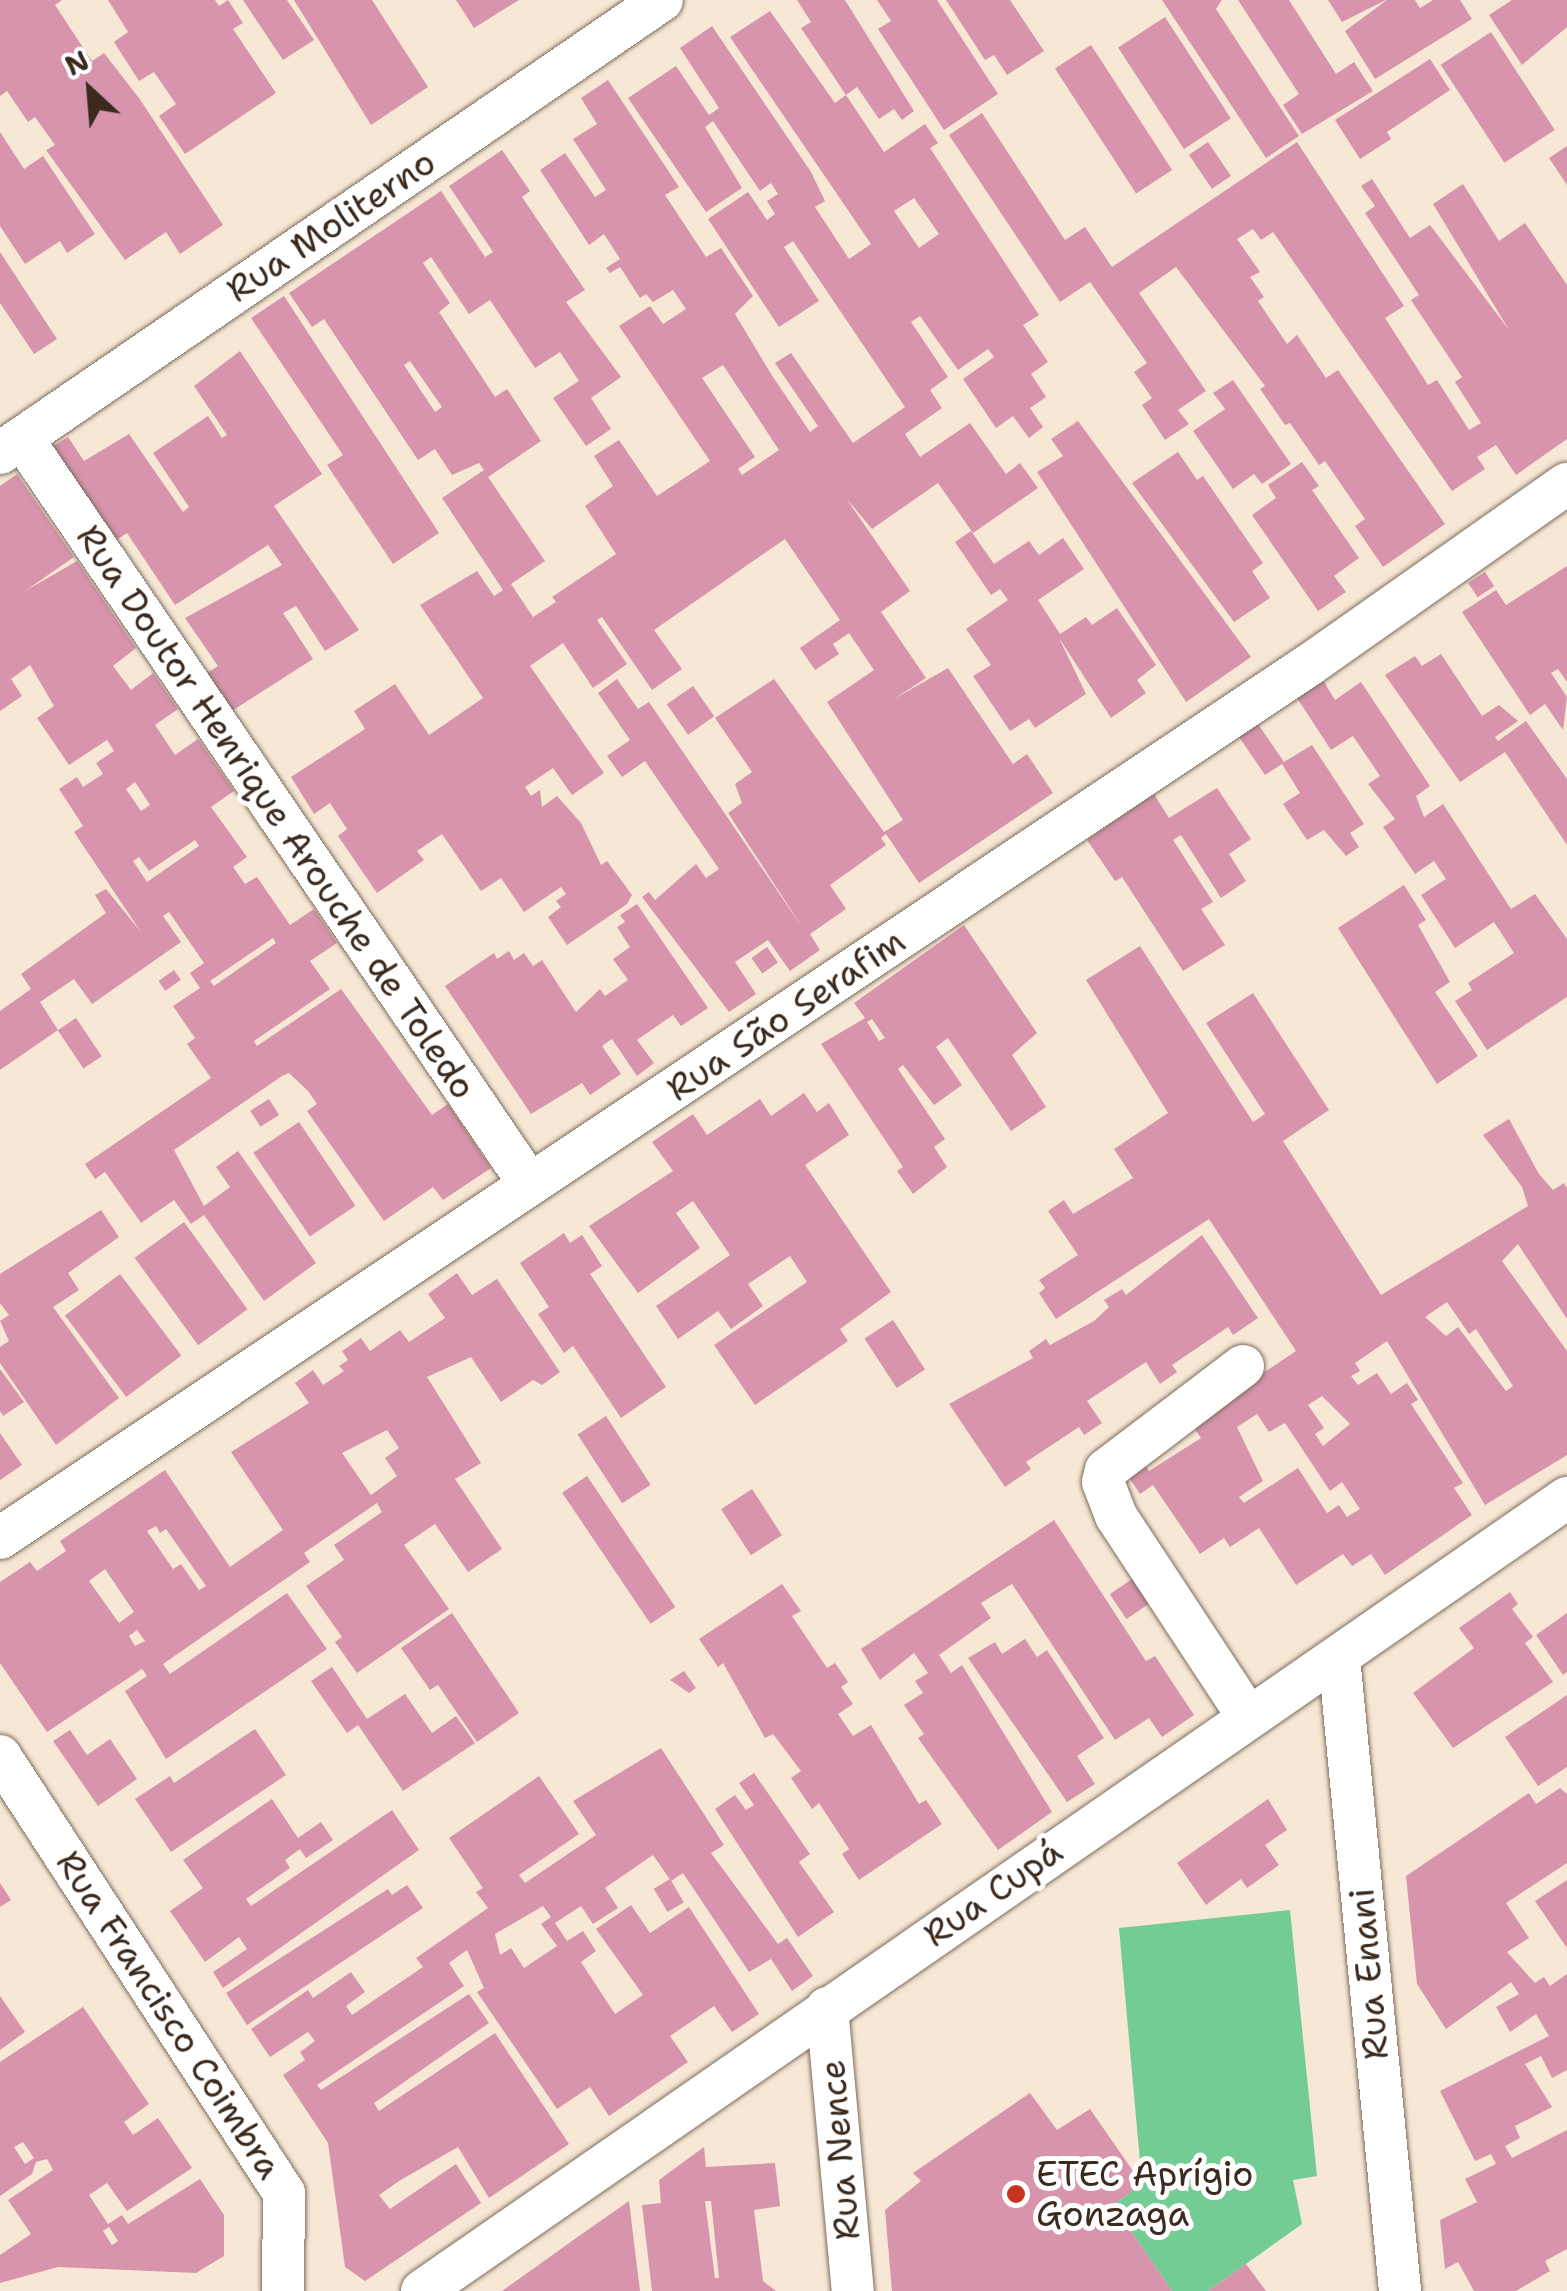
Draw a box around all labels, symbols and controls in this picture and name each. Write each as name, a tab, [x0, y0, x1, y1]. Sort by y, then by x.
north arrow	[40, 40, 140, 140]
text: N	[59, 41, 95, 85]
street label: Rua Moliterno	[219, 141, 443, 311]
street label: Rua Doutor Henrique Arouche de Toledo	[68, 517, 484, 1107]
street label: Rua São Serafim	[659, 920, 913, 1110]
street label: Rua Cupá	[916, 1830, 1070, 1956]
street label: Rua Francisco Coimbra	[47, 1843, 291, 2187]
street label: Rua Enani	[1341, 1886, 1397, 2062]
street label: Rua Nence	[811, 2058, 869, 2242]
place label: ETEC Aprígio Gonzaga	[1036, 2153, 1253, 2235]
marker: ETEC Aprígio Gonzaga	[1005, 2183, 1027, 2205]

